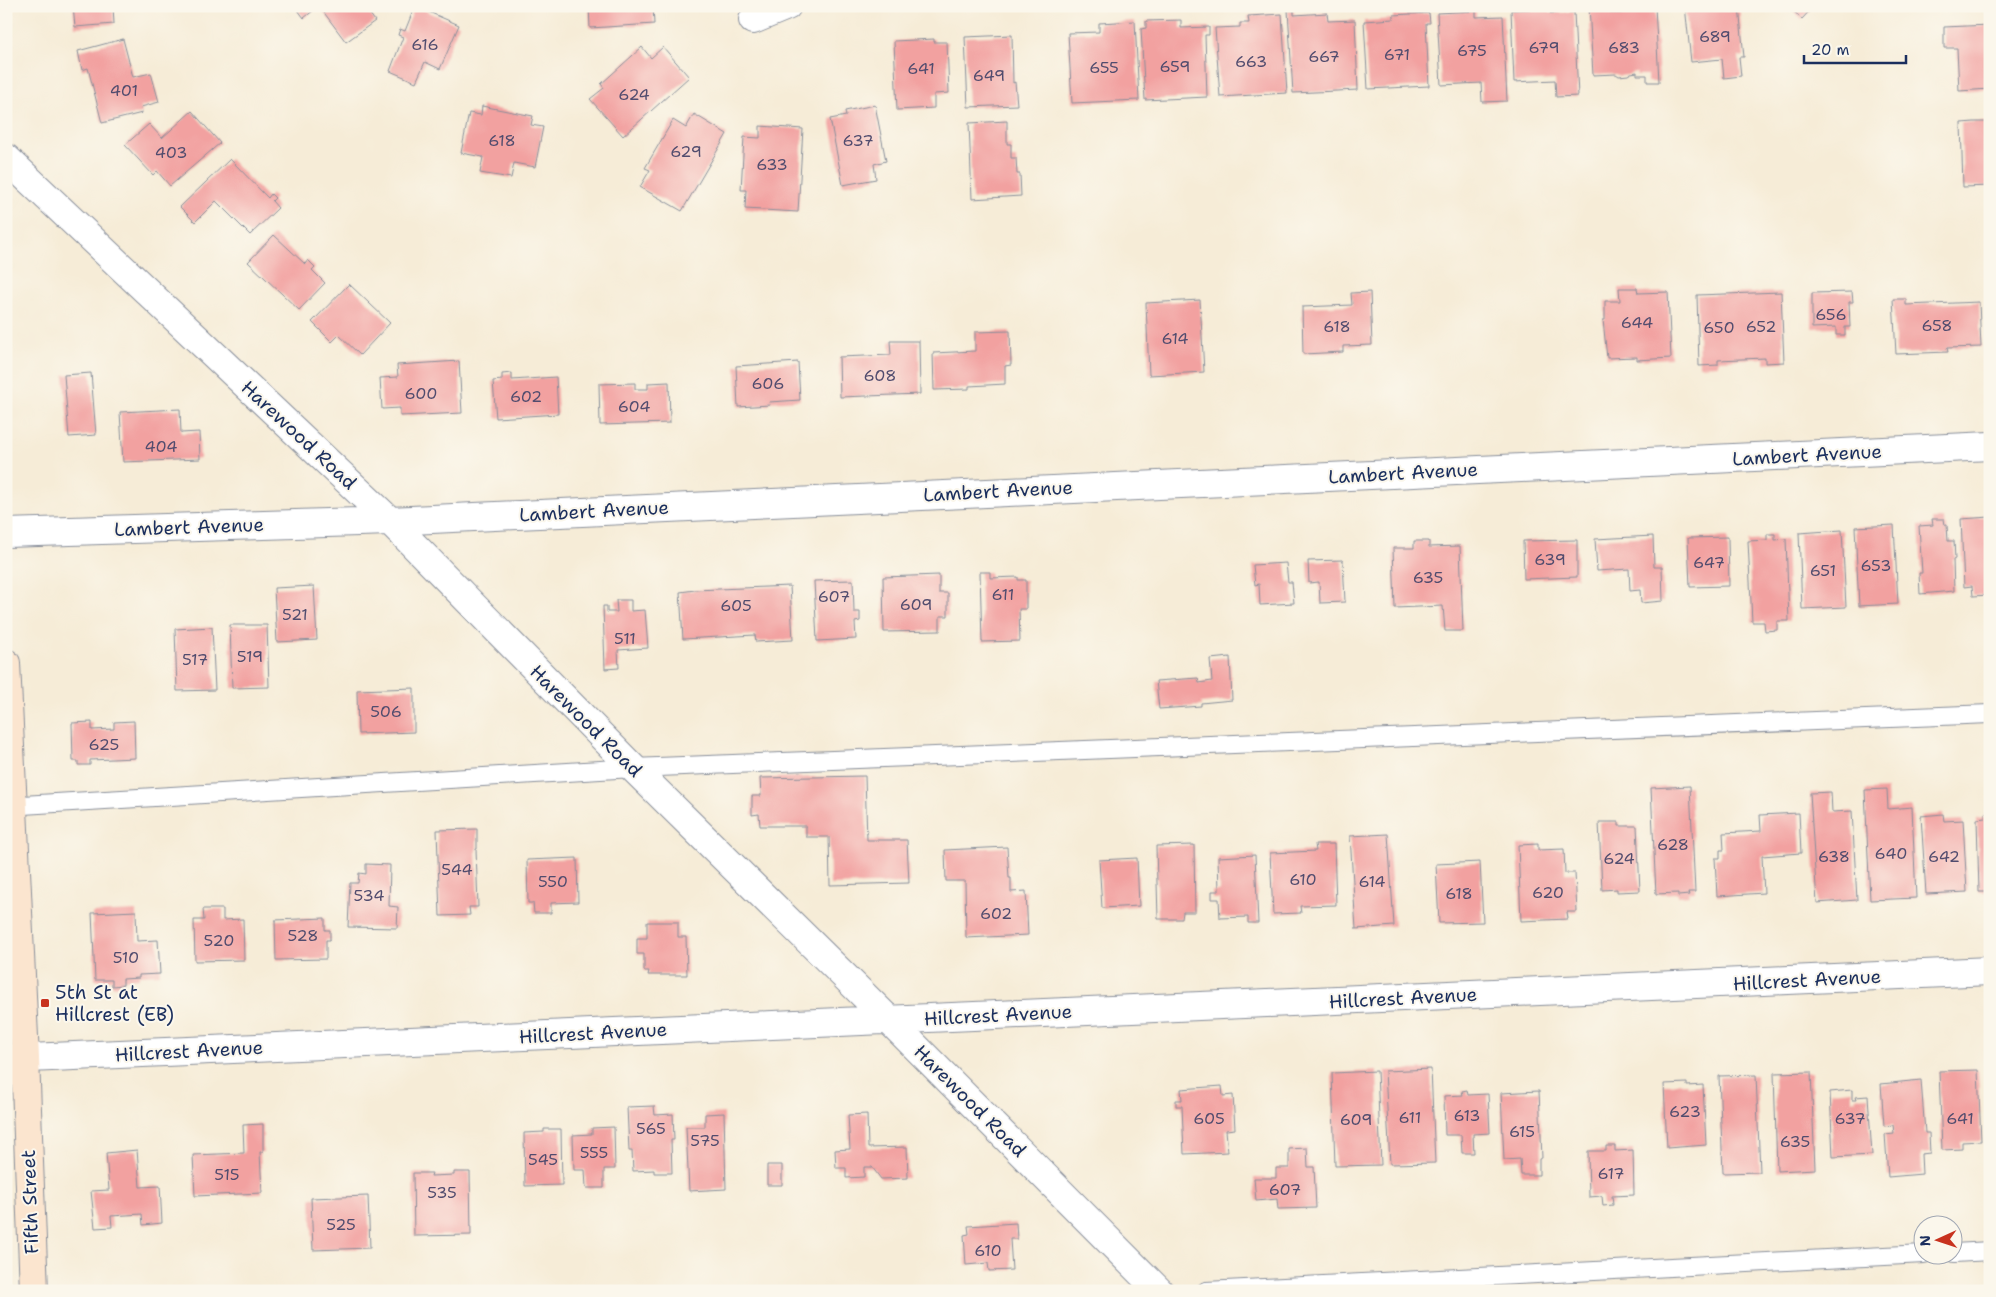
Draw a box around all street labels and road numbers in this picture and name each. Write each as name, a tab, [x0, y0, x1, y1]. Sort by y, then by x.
street label: Harewood Road	[236, 375, 362, 495]
street label: Lambert Avenue	[1731, 439, 1883, 471]
street label: Lambert Avenue	[1327, 457, 1479, 489]
street label: Lambert Avenue	[922, 475, 1074, 507]
street label: Lambert Avenue	[518, 495, 670, 527]
street label: Lambert Avenue	[114, 512, 264, 542]
street label: Harewood Road	[524, 659, 648, 783]
street label: Hillcrest Avenue	[1732, 964, 1882, 996]
street label: Hillcrest Avenue	[1328, 982, 1478, 1014]
street label: Hillcrest Avenue	[923, 999, 1073, 1031]
street label: Hillcrest Avenue	[518, 1017, 668, 1049]
street label: Hillcrest Avenue	[114, 1035, 264, 1067]
street label: Harewood Road	[908, 1039, 1032, 1163]
street label: Fifth Street	[16, 1149, 44, 1255]

